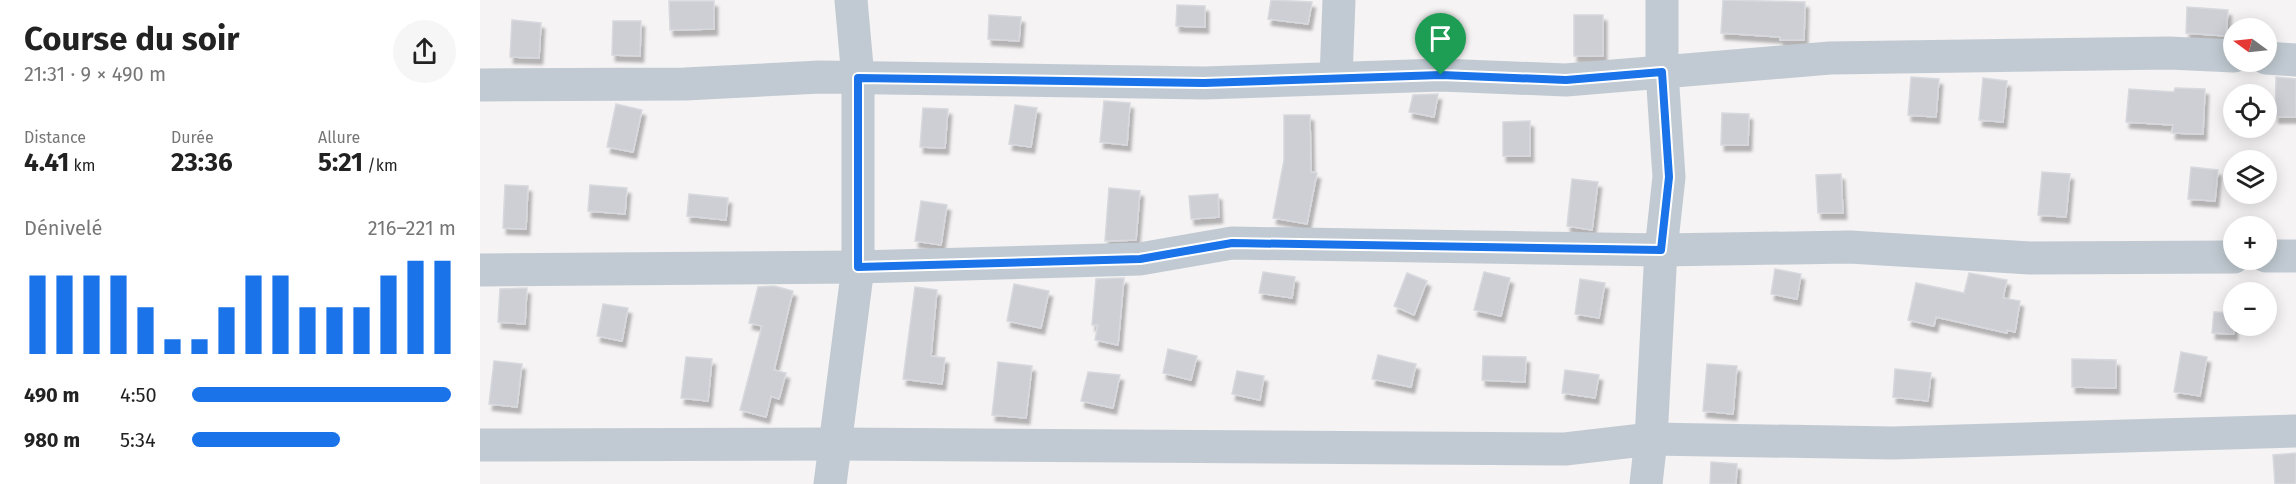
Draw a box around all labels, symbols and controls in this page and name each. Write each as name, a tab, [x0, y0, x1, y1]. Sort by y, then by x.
pin	[1415, 13, 1466, 75]
north arrow	[2223, 18, 2277, 72]
map controls	[2223, 18, 2277, 336]
text: Course du soir	[24, 19, 240, 59]
button: share	[393, 20, 456, 83]
icon: arrive	[1424, 22, 1457, 55]
text: 21:31 · 9 × 490 m	[24, 62, 166, 86]
button: locate	[2223, 84, 2277, 138]
text: Distance	[24, 128, 86, 147]
text: Durée	[171, 128, 214, 147]
text: Allure	[318, 128, 360, 147]
text: 4.41	[24, 147, 69, 178]
text: 23:36	[171, 147, 233, 178]
text: 5:21	[318, 147, 363, 178]
button: layers	[2223, 150, 2277, 204]
text: km	[69, 156, 95, 175]
text: /km	[363, 156, 398, 175]
text: Dénivelé	[24, 216, 102, 240]
text: 216–221 m	[368, 216, 456, 240]
button: +	[2223, 216, 2277, 270]
button: −	[2223, 282, 2277, 336]
text: 490 m	[24, 383, 79, 407]
text: 4:50	[120, 383, 157, 407]
text: 980 m	[24, 428, 80, 452]
text: 5:34	[120, 428, 156, 452]

